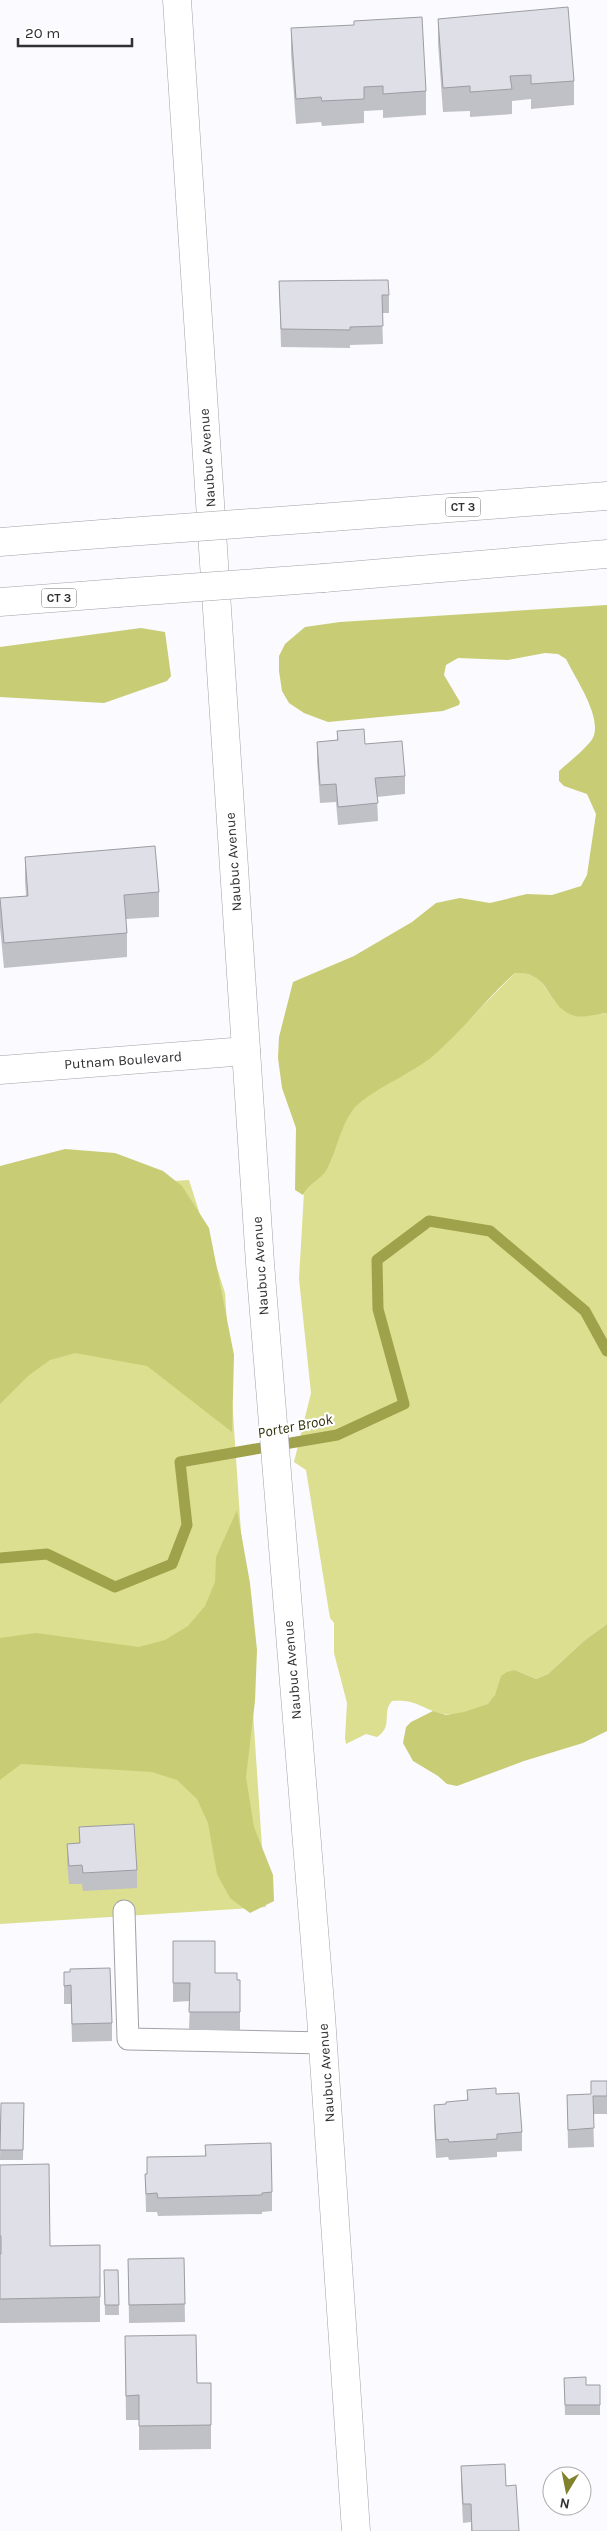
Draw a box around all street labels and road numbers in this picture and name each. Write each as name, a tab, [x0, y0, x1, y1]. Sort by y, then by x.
street label: Naubuc Avenue	[196, 408, 219, 508]
road number: CT 3	[446, 498, 480, 516]
road number: CT 3	[42, 588, 76, 608]
street label: Naubuc Avenue	[222, 812, 245, 912]
street label: Putnam Boulevard	[64, 1048, 183, 1073]
street label: Naubuc Avenue	[249, 1216, 272, 1316]
street label: Naubuc Avenue	[280, 1620, 305, 1720]
street label: Naubuc Avenue	[315, 2023, 338, 2123]

